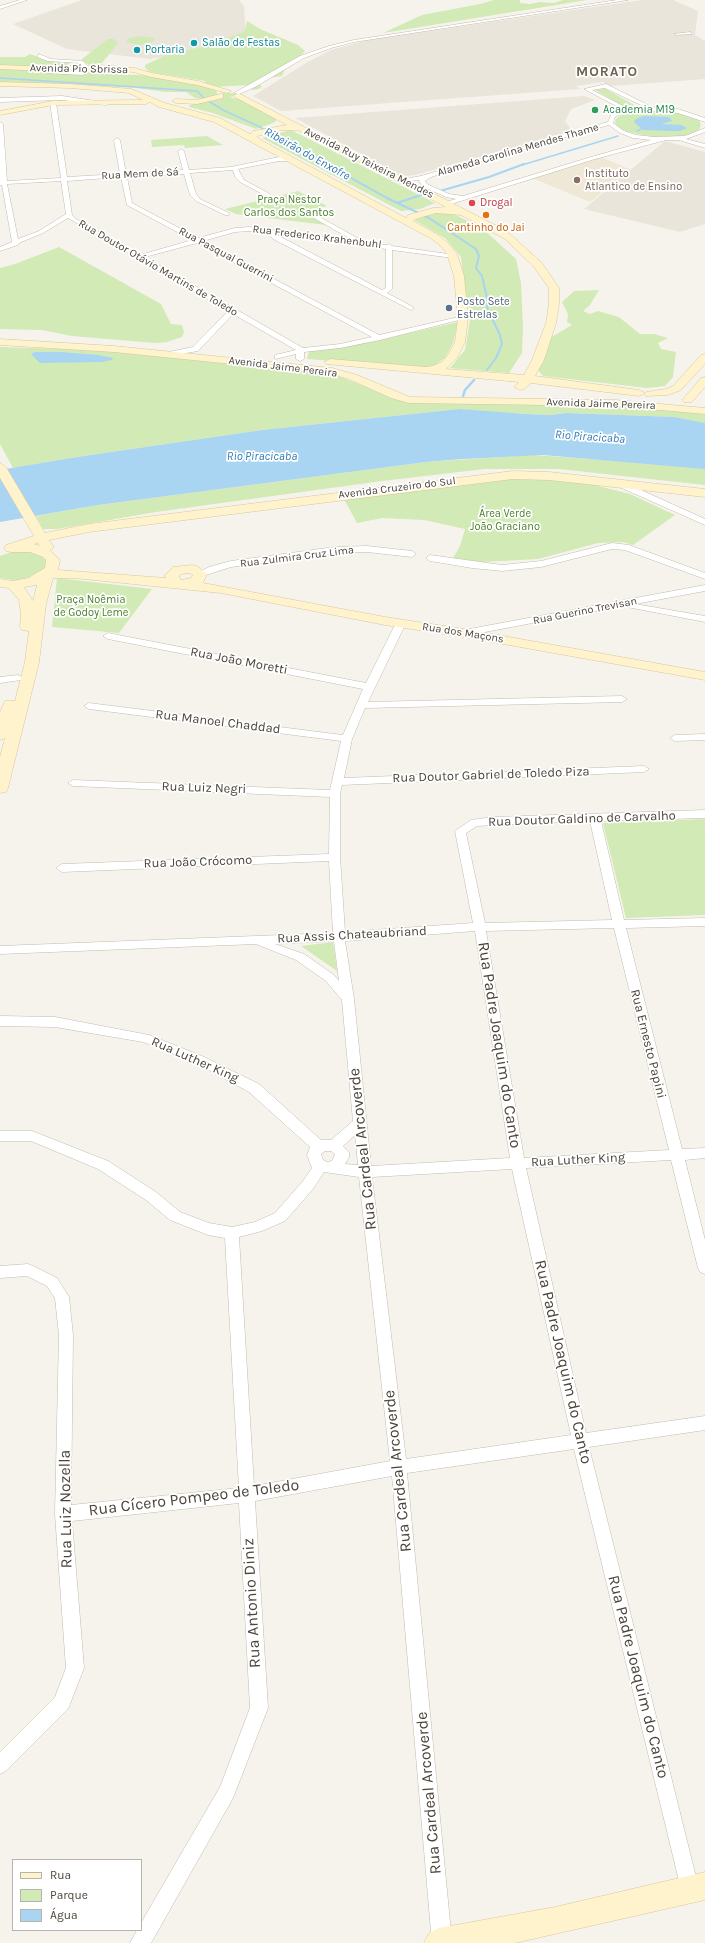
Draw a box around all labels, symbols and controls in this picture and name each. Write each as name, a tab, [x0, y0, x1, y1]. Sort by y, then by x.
place label: Salão de Festas	[202, 36, 280, 50]
marker: Salão de Festas	[189, 38, 199, 48]
place label: Portaria	[145, 43, 185, 57]
marker: Portaria	[132, 45, 142, 55]
street label: Avenida Pio Sbrissa	[30, 62, 128, 76]
district label: MORATO	[576, 64, 638, 80]
place label: Academia M19	[603, 103, 675, 117]
marker: Academia M19	[590, 105, 600, 115]
street label: Alameda Carolina Mendes Thame	[436, 121, 600, 179]
water label: Ribeirão do Enxofre	[262, 124, 352, 184]
street label: Avenida Ruy Teixeira Mendes	[302, 124, 436, 202]
street label: Rua Mem de Sá	[101, 165, 179, 183]
place label: Instituto Atlantico de Ensino	[585, 167, 682, 193]
marker: Instituto Atlantico de Ensino	[572, 175, 582, 185]
park label: Praça Nestor Carlos dos Santos	[244, 193, 334, 219]
place label: Drogal	[480, 196, 513, 210]
marker: Drogal	[467, 198, 477, 208]
marker: Cantinho do Jai	[481, 210, 491, 220]
street label: Rua Doutor Otávio Martins de Toledo	[76, 217, 240, 319]
place label: Cantinho do Jai	[447, 221, 525, 235]
street label: Rua Frederico Krahenbuhl	[252, 223, 382, 251]
street label: Rua Pasqual Guerrini	[176, 224, 276, 286]
place label: Posto Sete Estrelas	[457, 295, 510, 321]
marker: Posto Sete Estrelas	[444, 303, 454, 313]
street label: Avenida Jaime Pereira	[228, 354, 338, 380]
street label: Avenida Jaime Pereira	[546, 395, 656, 413]
water label: Rio Piracicaba	[554, 427, 626, 447]
water label: Rio Piracicaba	[227, 450, 297, 464]
street label: Avenida Cruzeiro do Sul	[338, 474, 456, 502]
park label: Área Verde João Graciano	[470, 507, 540, 533]
street label: Rua Zulmira Cruz Lima	[239, 543, 355, 571]
park label: Praça Noêmia de Godoy Leme	[54, 593, 128, 619]
street label: Rua Guerino Trevisan	[532, 594, 638, 628]
street label: Rua dos Maçons	[421, 620, 505, 646]
street label: Rua João Moretti	[189, 644, 289, 678]
street label: Rua Manoel Chaddad	[155, 707, 281, 737]
street label: Rua Doutor Gabriel de Toledo Piza	[392, 764, 590, 786]
street label: Rua Luiz Negri	[161, 779, 247, 797]
street label: Rua Doutor Galdino de Carvalho	[488, 808, 676, 830]
street label: Rua João Crócomo	[143, 852, 253, 872]
street label: Rua Assis Chateaubriand	[277, 923, 427, 947]
street label: Rua Padre Joaquim do Canto	[473, 940, 525, 1150]
street label: Rua Ernesto Papini	[627, 988, 669, 1100]
street label: Rua Luther King	[149, 1034, 241, 1086]
street label: Rua Cardeal Arcoverde	[345, 1067, 381, 1231]
street label: Rua Luther King	[531, 1150, 625, 1170]
street label: Rua Padre Joaquim do Canto	[530, 1258, 596, 1466]
street label: Rua Cardeal Arcoverde	[380, 1389, 416, 1553]
street label: Rua Luiz Nozella	[55, 1449, 77, 1569]
street label: Rua Cícero Pompeo de Toledo	[88, 1476, 300, 1520]
street label: Rua Antonio Diniz	[239, 1538, 265, 1668]
street label: Rua Padre Joaquim do Canto	[603, 1573, 673, 1781]
street label: Rua Cardeal Arcoverde	[412, 1711, 446, 1875]
legend	[12, 1859, 142, 1931]
text: Rua	[50, 1868, 71, 1882]
text: Parque	[50, 1888, 88, 1902]
text: Água	[50, 1908, 78, 1922]

